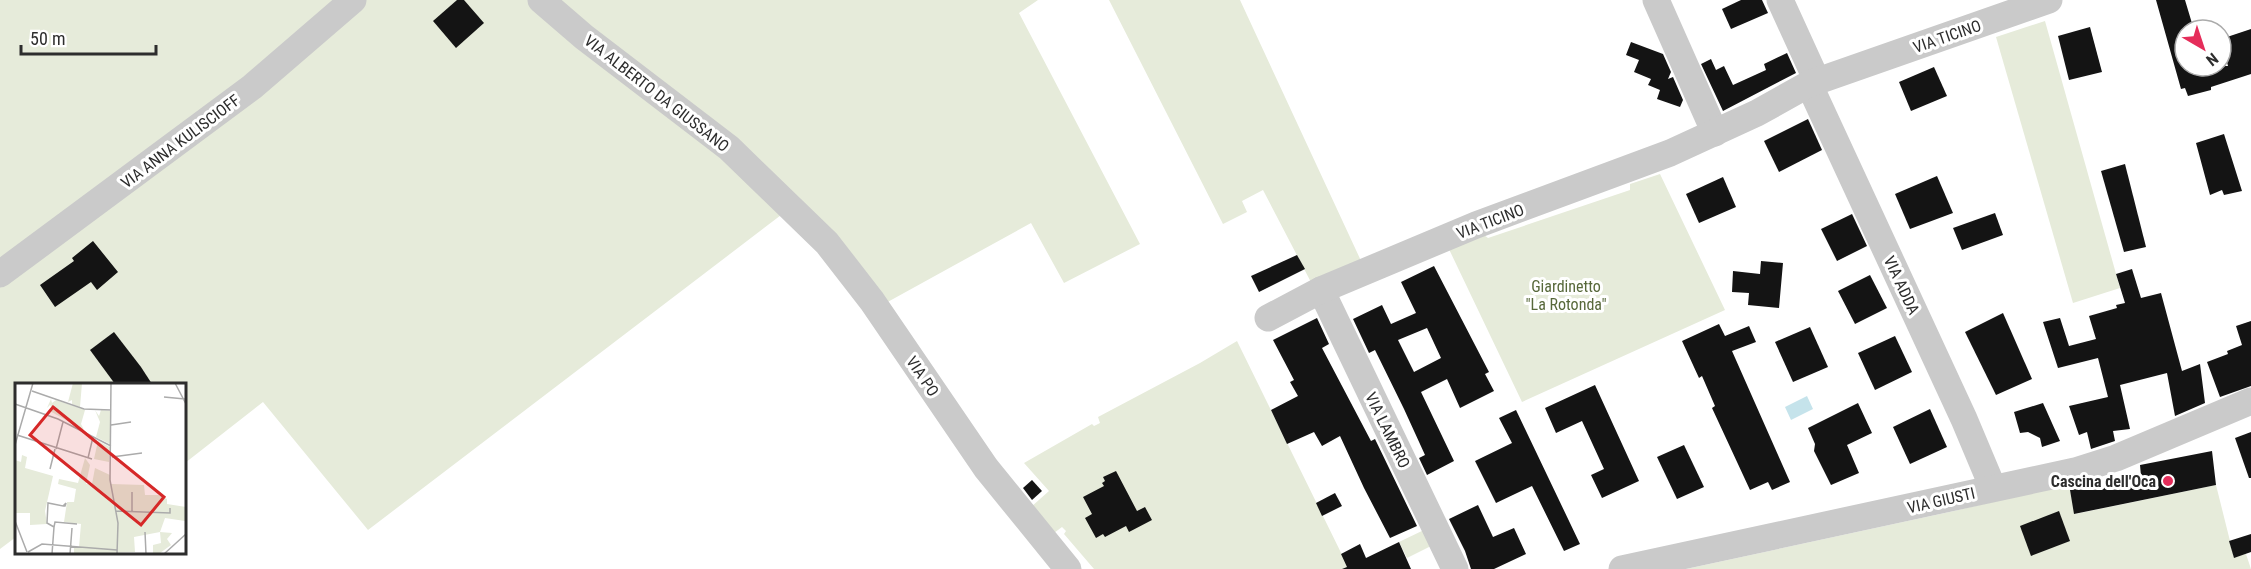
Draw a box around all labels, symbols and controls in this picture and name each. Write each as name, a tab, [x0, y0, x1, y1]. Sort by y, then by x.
street label: VIA TICINO	[1911, 16, 1984, 57]
scale bar	[21, 18, 156, 56]
north arrow	[2173, 18, 2233, 78]
text: 50 m	[30, 28, 65, 49]
street label: VIA ALBERTO DA GIUSSANO	[581, 31, 733, 156]
text: N	[2202, 49, 2222, 70]
street label: VIA ANNA KULISCIOFF	[117, 90, 244, 192]
street label: VIA TICINO	[1454, 200, 1527, 243]
street label: VIA ADDA	[1880, 253, 1923, 318]
park label: Giardinetto "La Rotonda"	[1525, 277, 1607, 314]
street label: VIA PO	[902, 353, 943, 400]
inset map	[15, 383, 186, 554]
street label: VIA LAMBRO	[1361, 389, 1414, 471]
place label: Cascina dell'Oca	[2051, 472, 2156, 491]
marker: Cascina dell'Oca	[2161, 474, 2175, 488]
street label: VIA GIUSTI	[1905, 483, 1977, 518]

